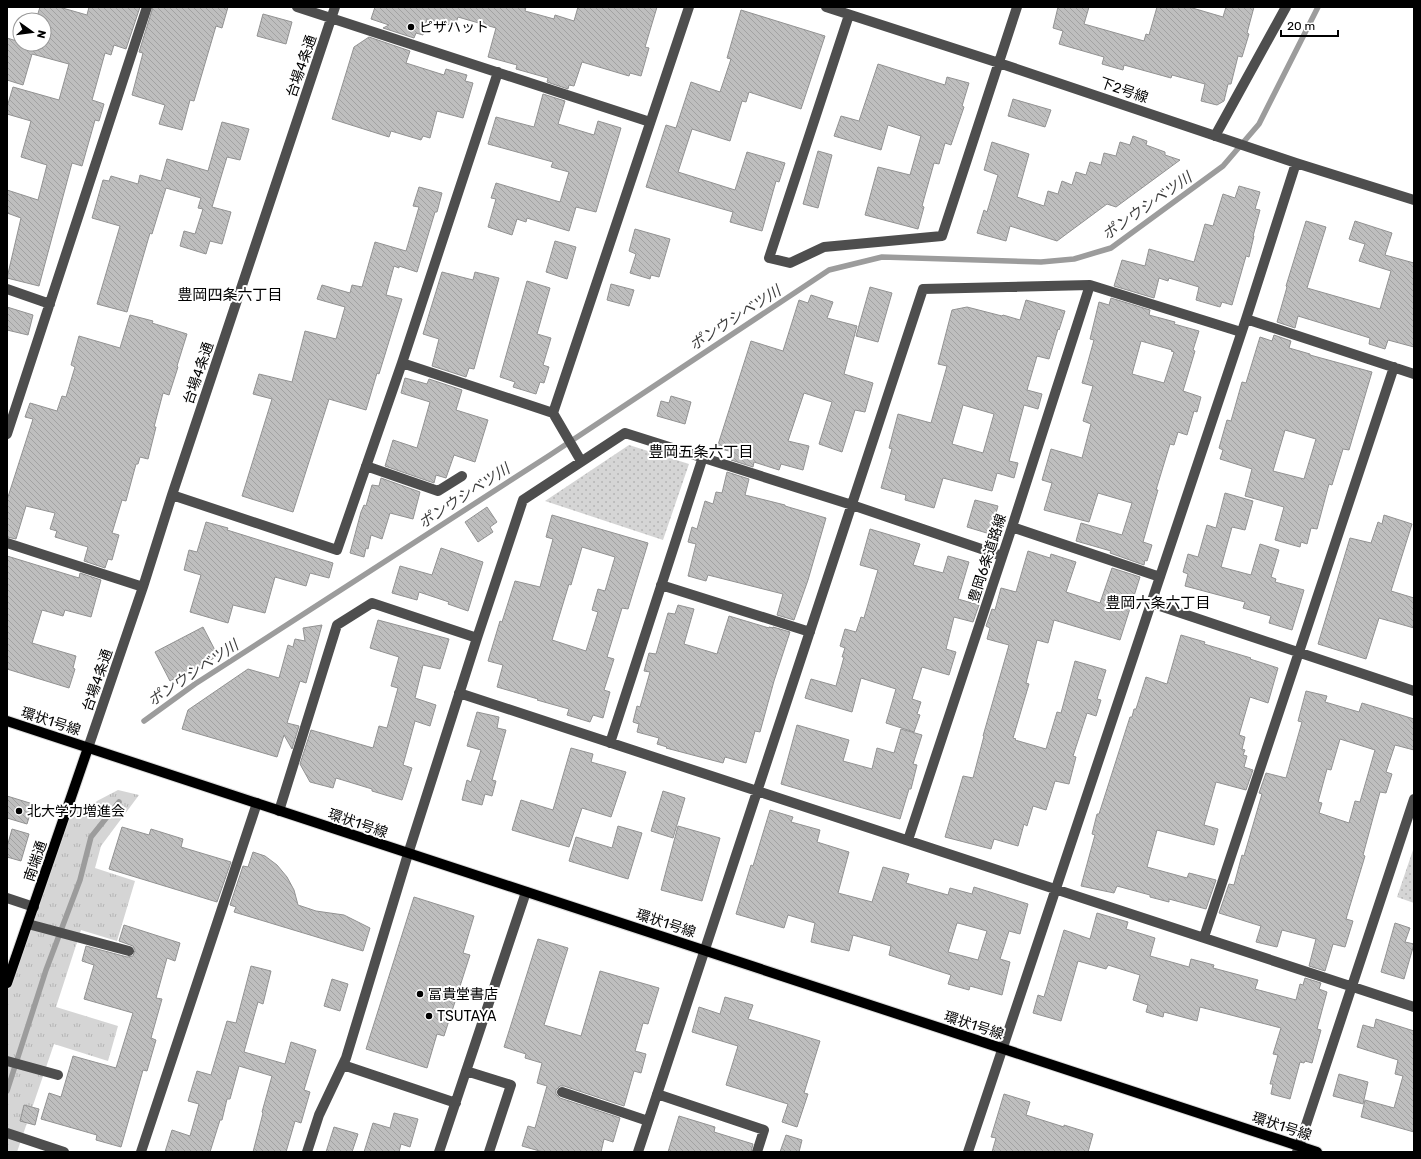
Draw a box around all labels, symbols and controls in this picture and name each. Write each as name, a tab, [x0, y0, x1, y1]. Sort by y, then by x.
north arrow	[12, 12, 52, 52]
scale bar	[1281, 12, 1338, 38]
place label: ピザハット	[419, 19, 489, 36]
text: 20 m	[1287, 19, 1315, 33]
marker: ピザハット	[406, 22, 416, 32]
text: N	[34, 29, 48, 40]
street label: 台場4条通	[283, 33, 320, 100]
street label: 下2号線	[1097, 74, 1150, 107]
water label: ポンウシベツ川	[1099, 167, 1197, 243]
water label: ポンウシベツ川	[686, 281, 786, 354]
district label: 豊岡四条六丁目	[177, 286, 283, 304]
street label: 台場4条通	[180, 340, 217, 407]
district label: 豊岡五条六丁目	[648, 443, 754, 461]
water label: ポンウシベツ川	[415, 459, 515, 532]
street label: 豊岡6条道路線	[965, 512, 1010, 605]
district label: 豊岡六条六丁目	[1105, 594, 1211, 612]
water label: ポンウシベツ川	[144, 635, 243, 710]
street label: 台場4条通	[79, 647, 116, 714]
street label: 環状1号線	[19, 704, 83, 739]
place label: 北大学力増進会	[27, 803, 125, 820]
street label: 環状1号線	[326, 805, 390, 842]
marker: 北大学力増進会	[14, 806, 24, 816]
street label: 南端通	[21, 839, 50, 884]
street label: 環状1号線	[634, 906, 698, 941]
place label: 冨貴堂書店	[428, 986, 498, 1003]
marker: 冨貴堂書店	[415, 989, 425, 999]
place label: TSUTAYA	[437, 1008, 497, 1025]
street label: 環状1号線	[942, 1008, 1006, 1043]
marker: TSUTAYA	[424, 1011, 434, 1021]
street label: 環状1号線	[1250, 1109, 1314, 1144]

